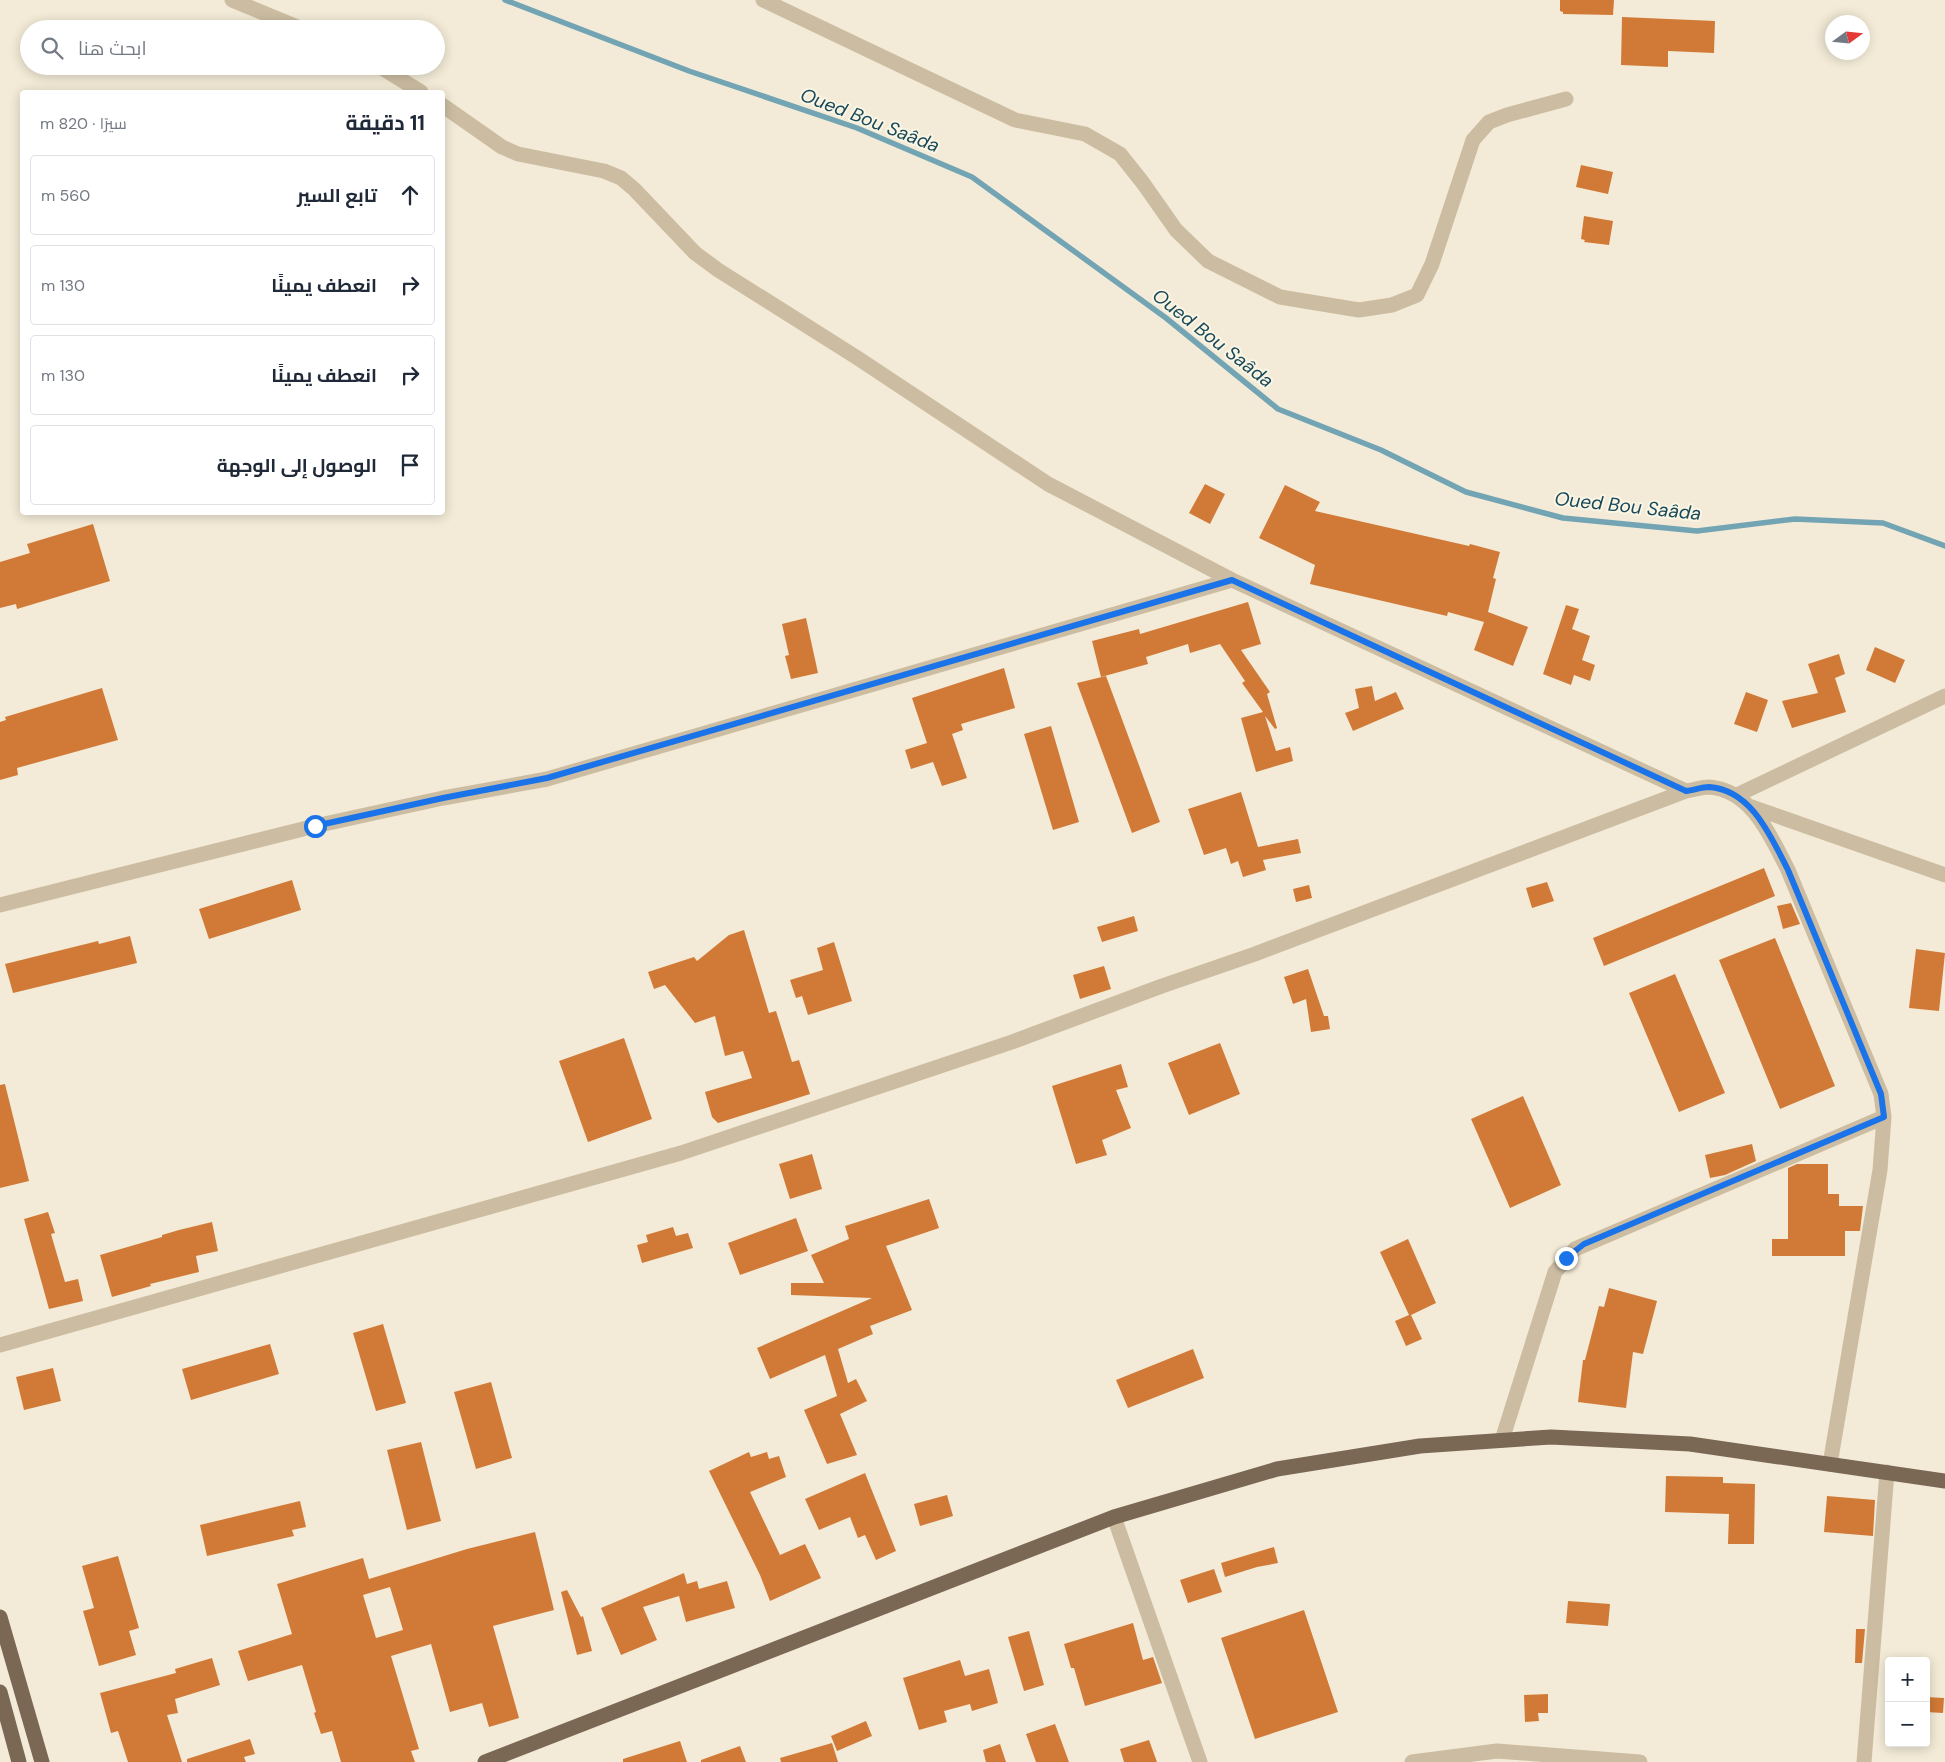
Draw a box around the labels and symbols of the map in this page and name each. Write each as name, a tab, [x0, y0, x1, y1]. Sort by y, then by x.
north arrow	[1825, 15, 1870, 60]
water label: Oued Bou Saâda	[797, 82, 943, 158]
water label: Oued Bou Saâda	[1147, 283, 1279, 393]
water label: Oued Bou Saâda	[1553, 486, 1703, 526]
route start	[304, 815, 327, 838]
route end	[1555, 1247, 1578, 1270]

